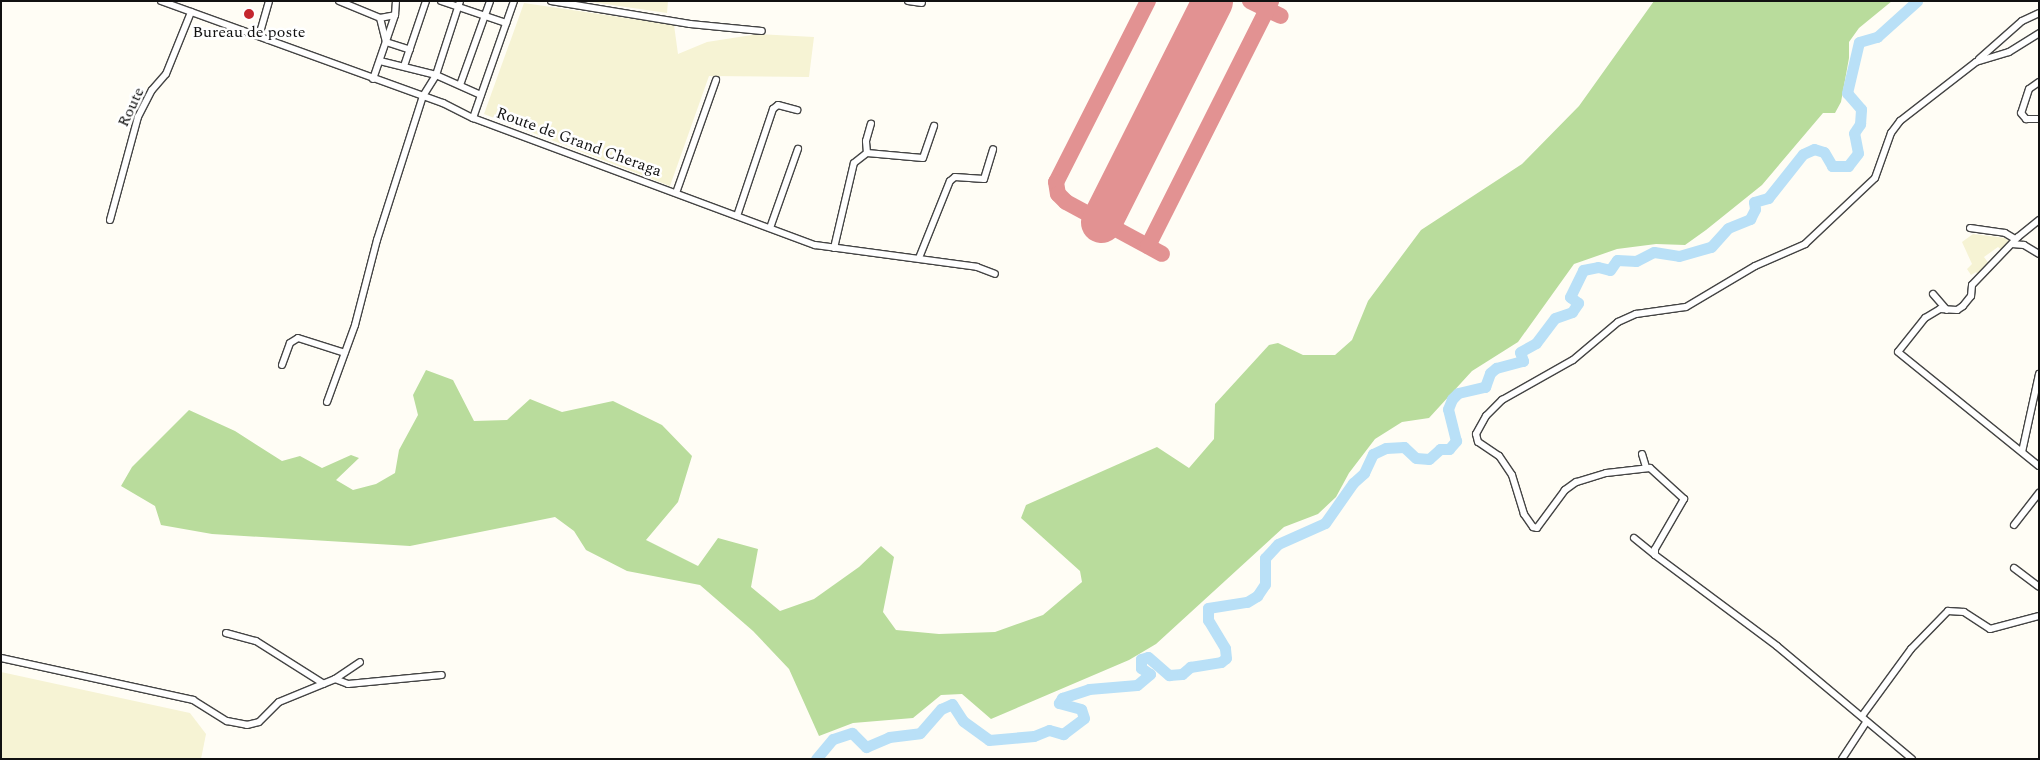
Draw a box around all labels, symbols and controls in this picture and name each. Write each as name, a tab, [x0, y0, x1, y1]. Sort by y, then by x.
marker: Bureau de poste	[243, 8, 255, 20]
place label: Bureau de poste	[192, 22, 306, 42]
street label: Route	[114, 84, 148, 130]
street label: Route de Grand Cheraga	[494, 103, 664, 181]

